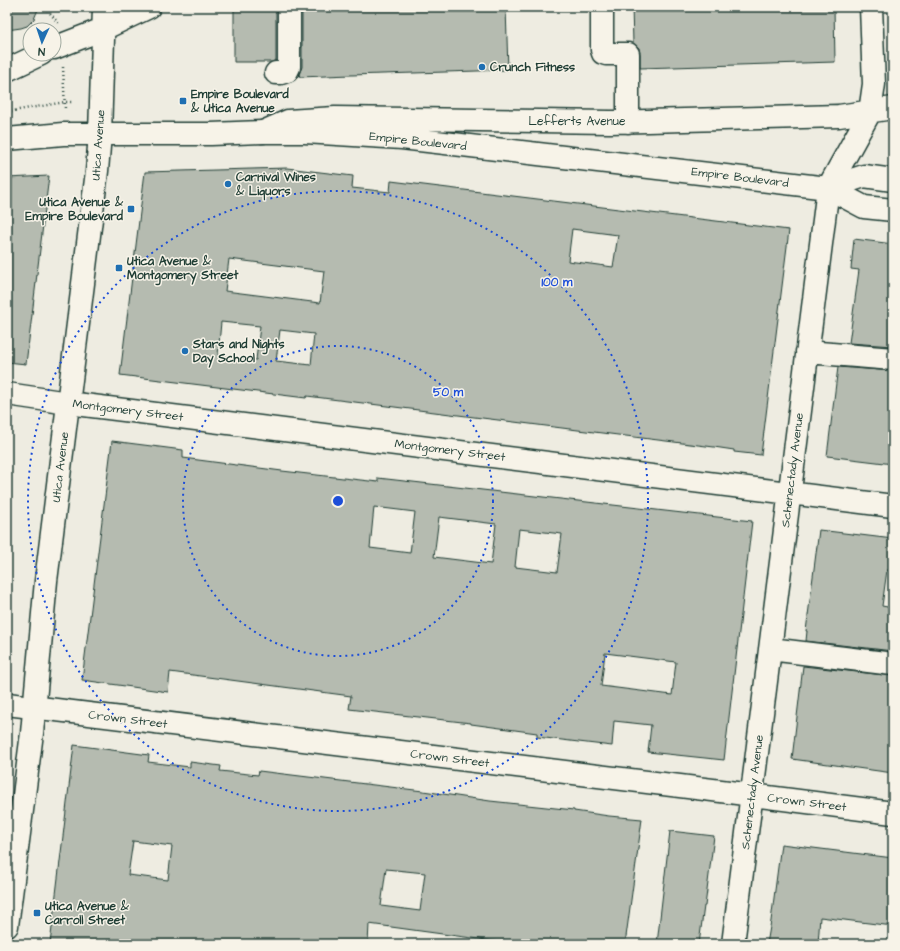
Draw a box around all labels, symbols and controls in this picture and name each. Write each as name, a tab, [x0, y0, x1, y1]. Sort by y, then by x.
north arrow	[22, 22, 62, 62]
text: N	[38, 44, 45, 59]
place label: Crunch Fitness	[490, 59, 575, 76]
marker: Crunch Fitness	[477, 62, 487, 72]
place label: Empire Boulevard & Utica Avenue	[190, 86, 290, 117]
marker: Empire Boulevard & Utica Avenue	[178, 96, 188, 106]
street label: Utica Avenue	[88, 109, 109, 181]
street label: Lefferts Avenue	[529, 113, 626, 130]
street label: Empire Boulevard	[368, 128, 467, 155]
street label: Empire Boulevard	[690, 163, 789, 192]
place label: Carnival Wines & Liquors	[235, 169, 316, 201]
marker: Carnival Wines & Liquors	[223, 179, 233, 189]
place label: Utica Avenue & Empire Boulevard	[25, 194, 124, 226]
marker: Utica Avenue & Empire Boulevard	[126, 204, 136, 214]
place label: Utica Avenue & Montgomery Street	[126, 253, 238, 286]
marker: Utica Avenue & Montgomery Street	[114, 263, 124, 273]
text: 100 m	[542, 274, 573, 291]
place label: Stars and Nights Day School	[192, 336, 285, 368]
marker: Stars and Nights Day School	[180, 346, 190, 356]
text: 50 m	[433, 384, 464, 401]
street label: Montgomery Street	[72, 395, 184, 427]
street label: Schenectady Avenue	[777, 411, 809, 528]
street label: Utica Avenue	[48, 430, 73, 503]
street label: Montgomery Street	[394, 435, 506, 467]
centre of rings	[331, 494, 345, 508]
street label: Crown Street	[87, 706, 169, 733]
street label: Schenectady Avenue	[737, 733, 769, 850]
street label: Crown Street	[409, 745, 491, 772]
street label: Crown Street	[766, 789, 848, 816]
place label: Utica Avenue & Carroll Street	[44, 898, 130, 929]
marker: Utica Avenue & Carroll Street	[32, 908, 42, 918]

